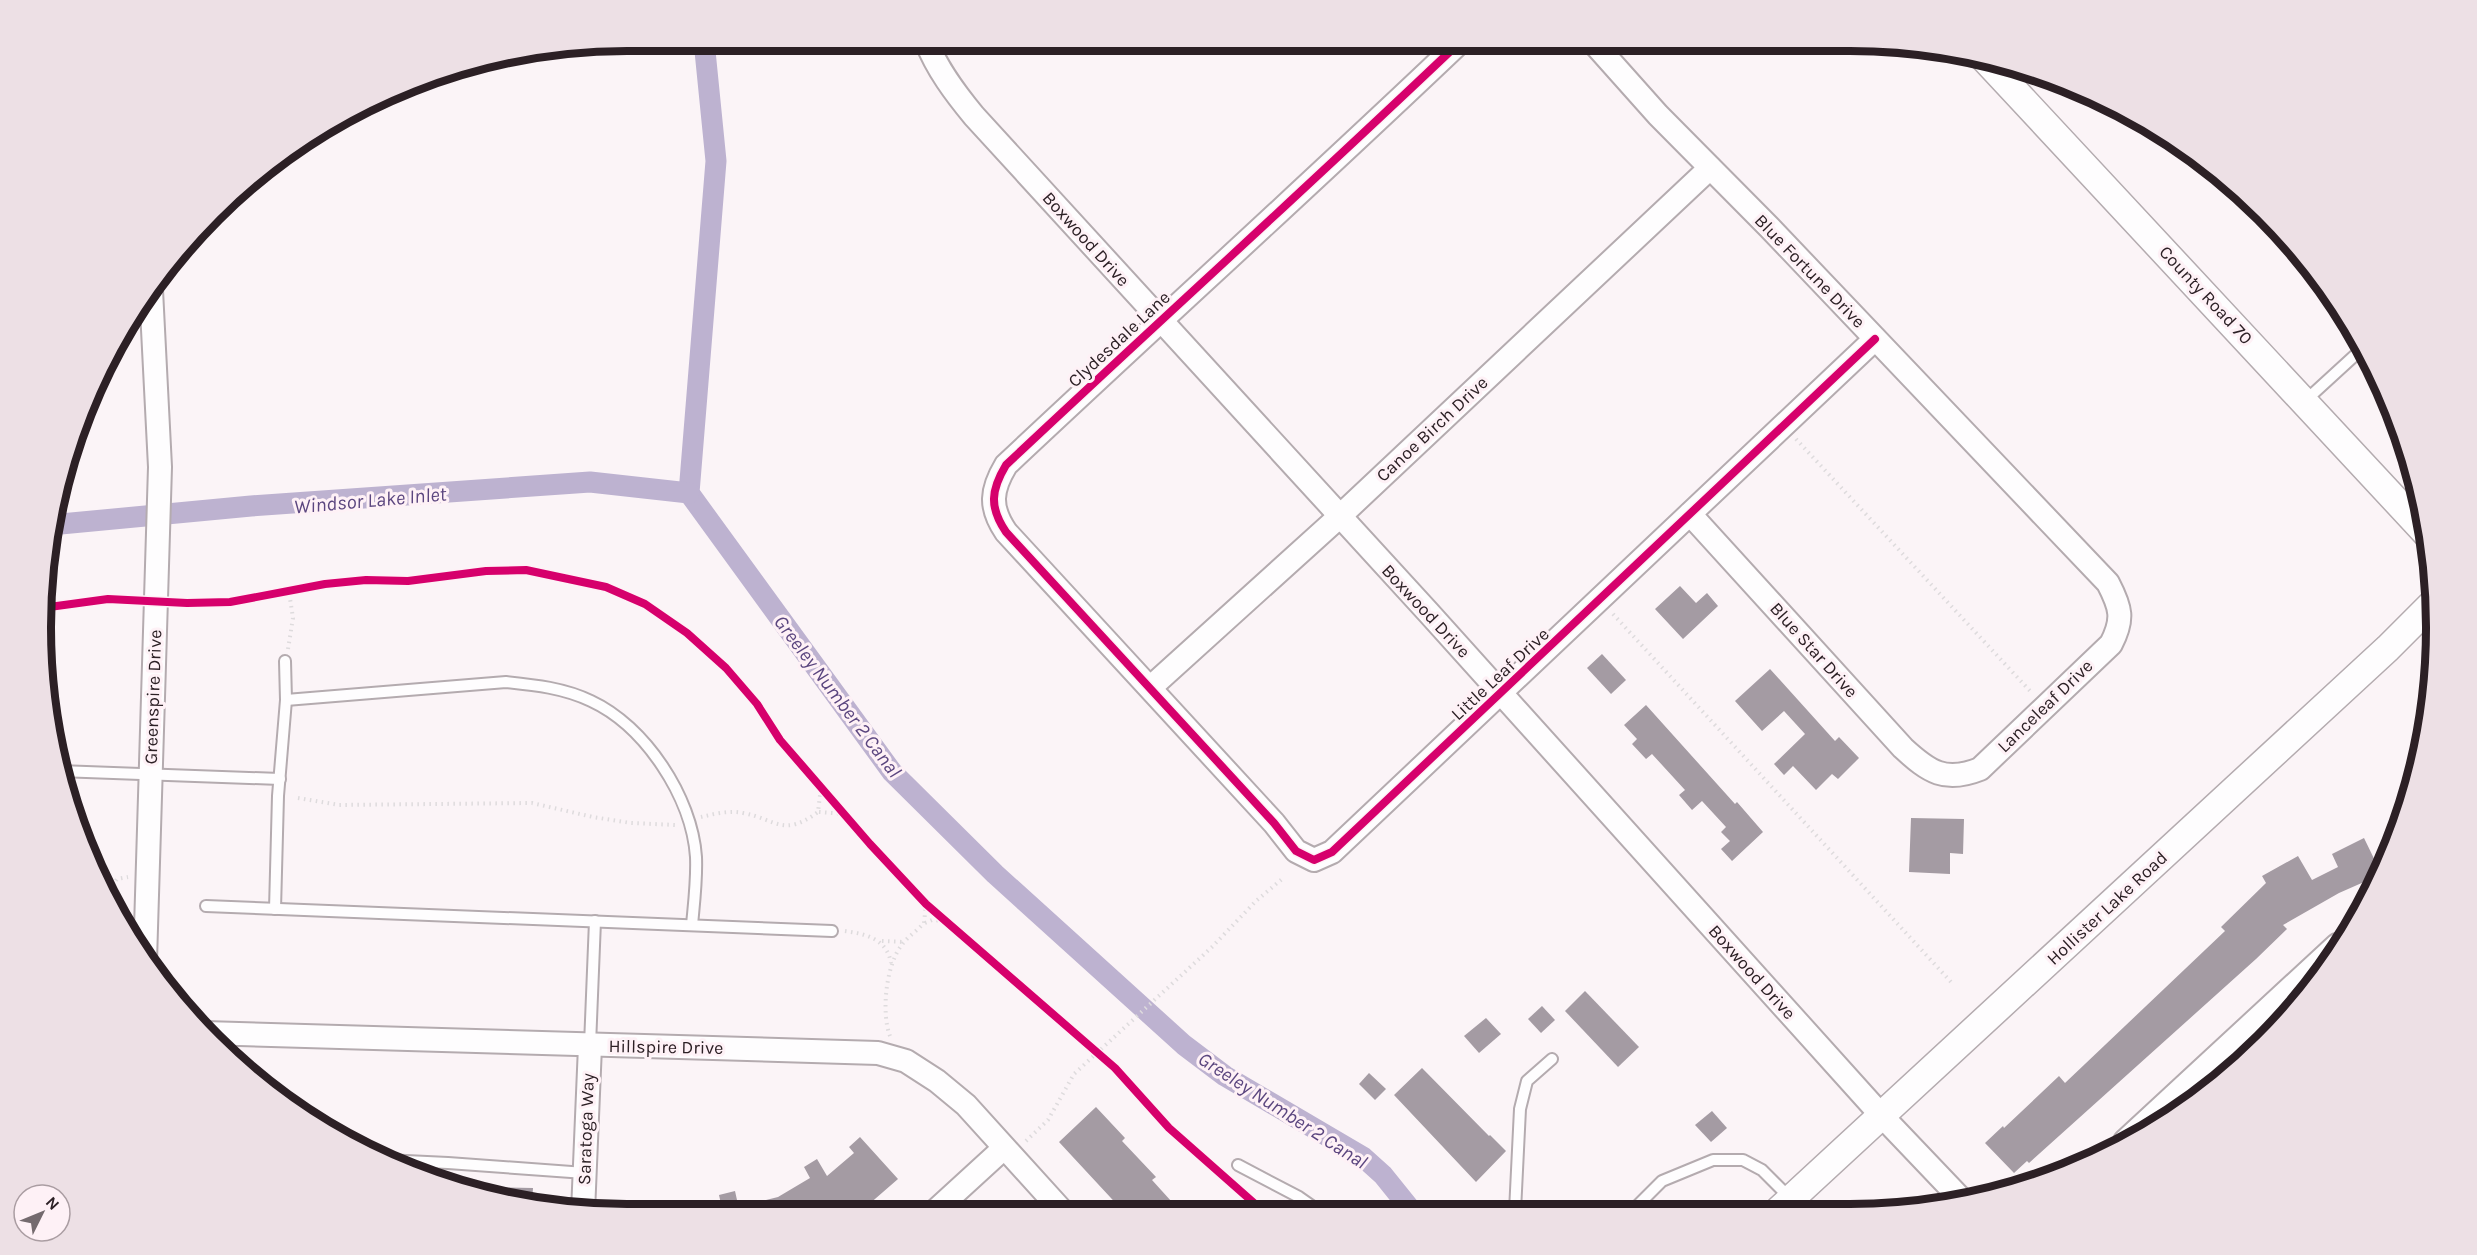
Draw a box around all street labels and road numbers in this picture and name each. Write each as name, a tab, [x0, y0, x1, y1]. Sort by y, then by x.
street label: Boxwood Drive	[1038, 187, 1134, 291]
street label: Blue Fortune Drive	[1750, 209, 1870, 333]
street label: County Road 70	[2155, 241, 2257, 349]
street label: Clydesdale Lane	[1063, 286, 1175, 392]
street label: Canoe Birch Drive	[1372, 372, 1492, 486]
street label: Boxwood Drive	[1377, 560, 1475, 662]
street label: Blue Star Drive	[1765, 598, 1863, 702]
street label: Little Leaf Drive	[1446, 623, 1554, 725]
street label: Greenspire Drive	[140, 629, 166, 765]
street label: Lanceleaf Drive	[1993, 655, 2097, 757]
street label: Hollister Lake Road	[2042, 846, 2172, 970]
street label: Boxwood Drive	[1704, 920, 1800, 1024]
street label: Hillspire Drive	[608, 1035, 724, 1059]
street label: Saratoga Way	[573, 1072, 599, 1185]

